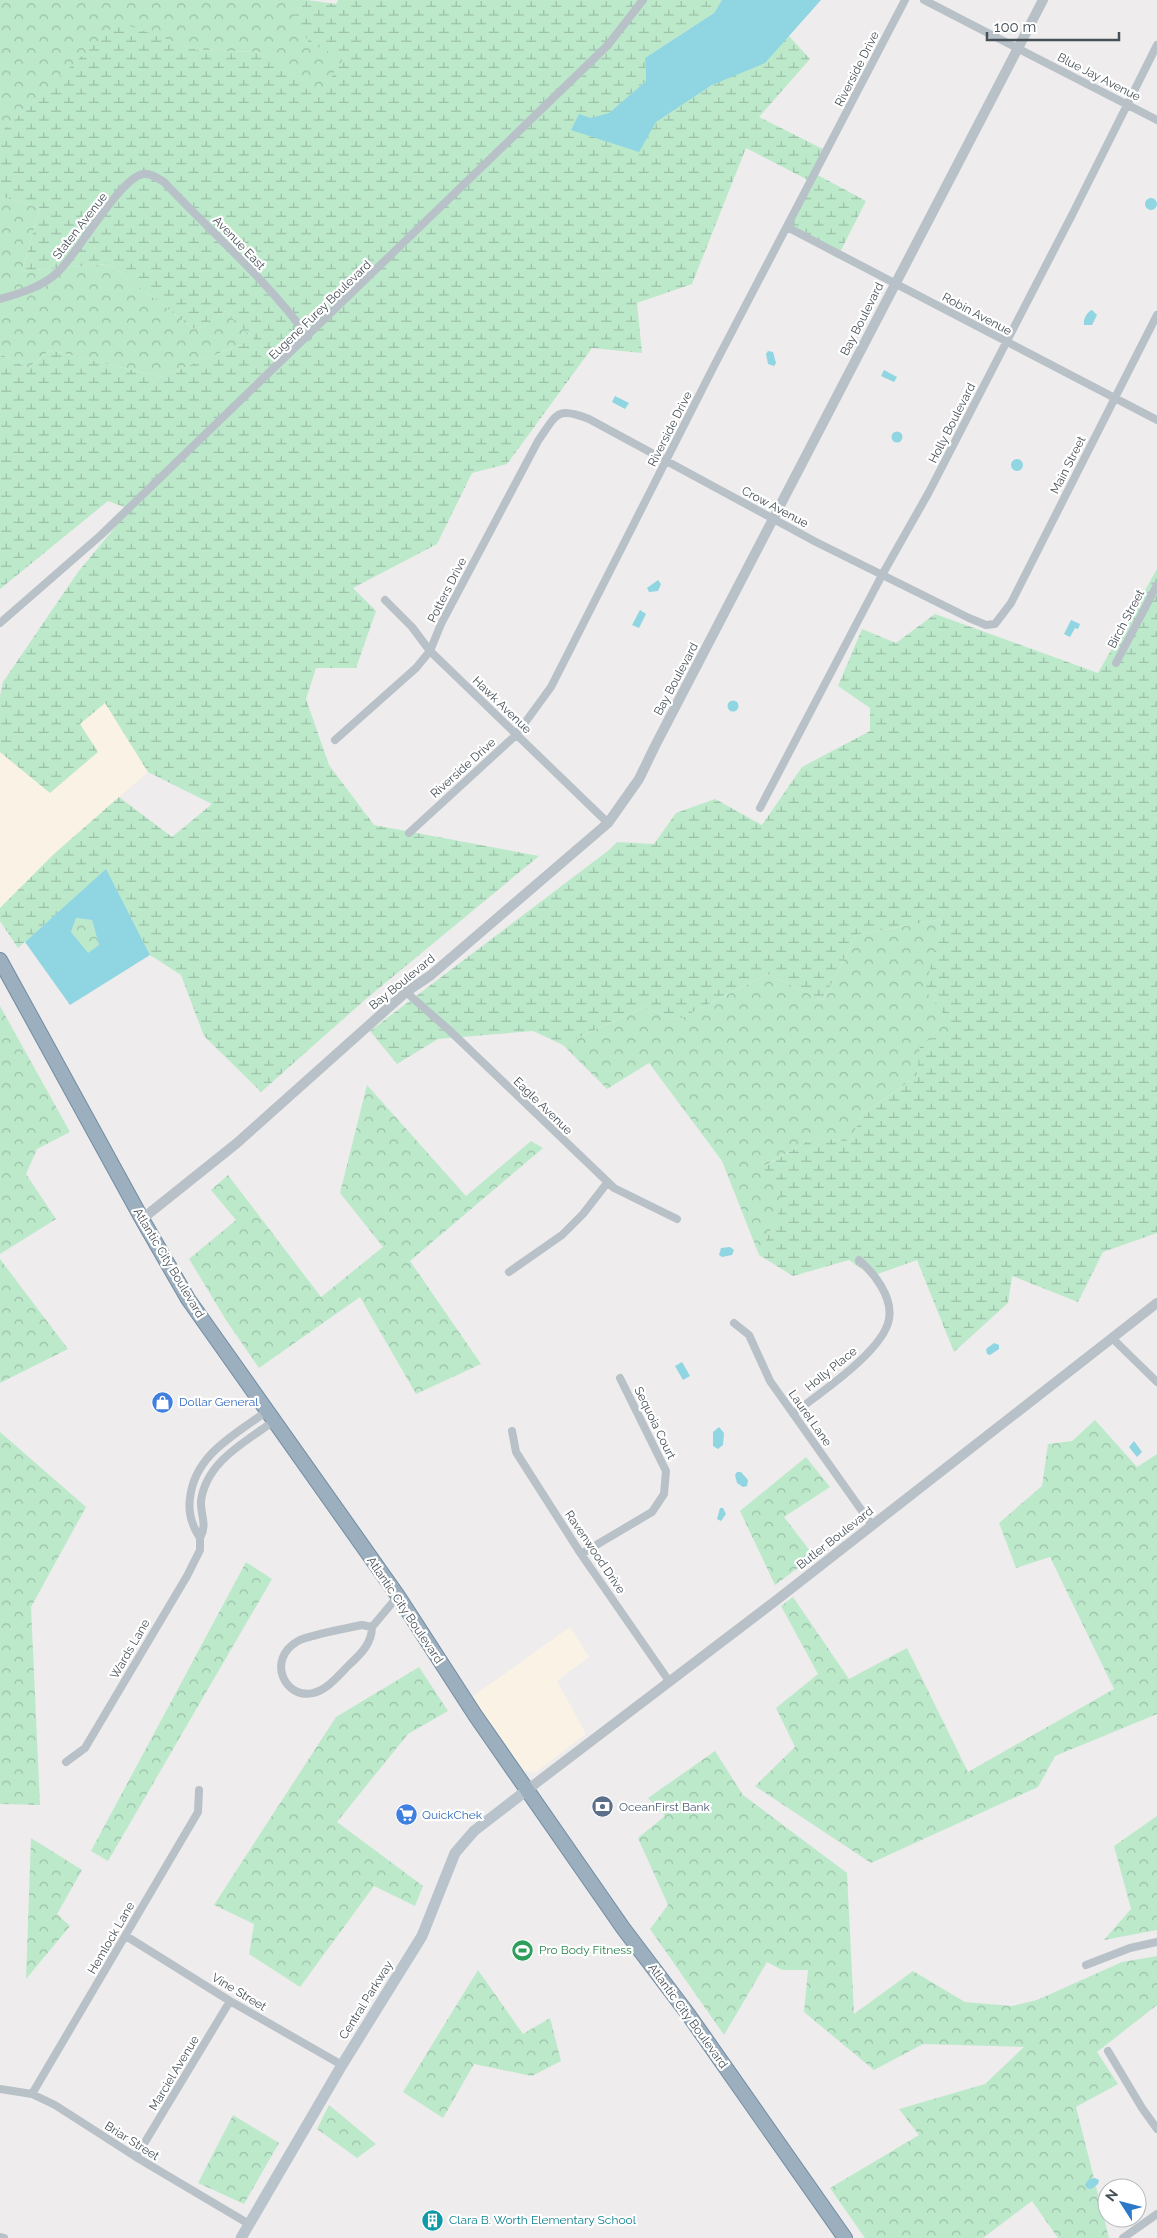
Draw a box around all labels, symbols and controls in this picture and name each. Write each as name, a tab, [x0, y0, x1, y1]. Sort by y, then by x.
scale bar	[987, 10, 1120, 42]
text: 100 m	[994, 18, 1036, 36]
street label: Riverside Drive	[832, 29, 882, 109]
street label: Blue Jay Avenue	[1055, 50, 1143, 104]
street label: Staten Avenue	[50, 190, 110, 262]
street label: Avenue East	[210, 213, 268, 273]
street label: Eugene Furey Boulevard	[266, 258, 374, 362]
street label: Bay Boulevard	[838, 280, 886, 358]
street label: Robin Avenue	[940, 290, 1014, 338]
street label: Holly Boulevard	[926, 381, 978, 465]
street label: Riverside Drive	[645, 389, 695, 469]
street label: Main Street	[1047, 434, 1089, 496]
street label: Crow Avenue	[739, 484, 811, 530]
street label: Potters Drive	[425, 555, 469, 625]
street label: Birch Street	[1105, 587, 1147, 651]
street label: Bay Boulevard	[651, 640, 701, 718]
street label: Hawk Avenue	[470, 674, 534, 736]
street label: Riverside Drive	[428, 735, 498, 801]
street label: Bay Boulevard	[366, 951, 438, 1013]
street label: Eagle Avenue	[511, 1074, 575, 1138]
street label: Atlantic City Boulevard	[131, 1206, 207, 1320]
street label: Holly Place	[802, 1344, 860, 1394]
street label: Sequoia Court	[631, 1384, 679, 1462]
street label: Laurel Lane	[786, 1387, 834, 1449]
shop icon: Dollar General	[151, 1390, 175, 1414]
place label: Dollar General	[179, 1395, 259, 1409]
street label: Butler Boulevard	[794, 1504, 876, 1572]
street label: Ravenwood Drive	[562, 1508, 628, 1596]
street label: Atlantic City Boulevard	[364, 1554, 446, 1666]
street label: Wards Lane	[107, 1617, 153, 1681]
bank icon: OceanFirst Bank	[591, 1795, 615, 1819]
place label: OceanFirst Bank	[619, 1800, 710, 1814]
supermarket icon: QuickChek	[394, 1803, 418, 1827]
place label: QuickChek	[422, 1808, 483, 1822]
street label: Hemlock Lane	[85, 1900, 137, 1976]
sports icon: Pro Body Fitness	[511, 1938, 535, 1962]
place label: Pro Body Fitness	[539, 1943, 632, 1957]
street label: Central Parkway	[336, 1958, 396, 2042]
street label: Atlantic City Boulevard	[645, 1961, 731, 2071]
street label: Vine Street	[209, 1970, 269, 2014]
street label: Marciel Avenue	[146, 2033, 202, 2113]
street label: Briar Street	[102, 2119, 162, 2163]
north arrow	[1097, 2178, 1147, 2228]
text: N	[1102, 2186, 1121, 2204]
building icon: Clara B. Worth Elementary School	[421, 2208, 445, 2232]
place label: Clara B. Worth Elementary School	[449, 2213, 637, 2227]

